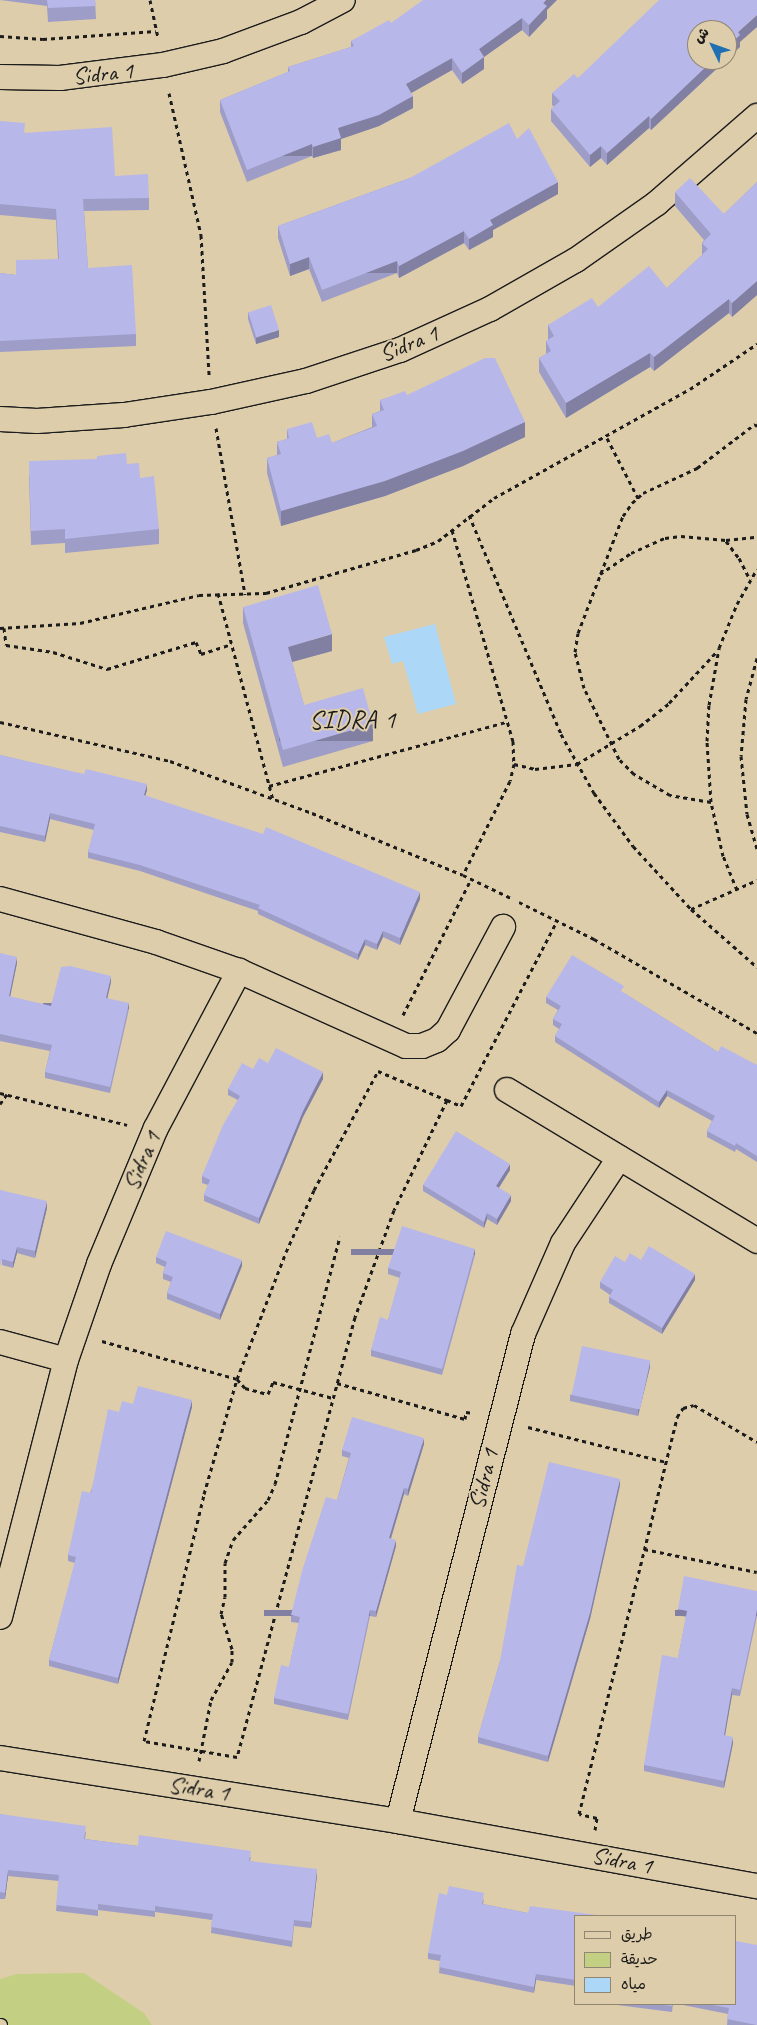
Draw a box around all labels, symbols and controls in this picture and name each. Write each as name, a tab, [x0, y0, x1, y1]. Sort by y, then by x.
north arrow	[687, 20, 737, 70]
text: ش	[690, 24, 713, 47]
street label: Sidra 1	[71, 56, 135, 92]
street label: Sidra 1	[375, 319, 443, 369]
district label: SIDRA 1	[309, 705, 397, 735]
street label: Sidra 1	[116, 1127, 168, 1195]
street label: Sidra 1	[463, 1446, 505, 1512]
street label: Sidra 1	[167, 1770, 231, 1808]
street label: Sidra 1	[589, 1841, 655, 1881]
legend	[574, 1915, 737, 2005]
text: طريق	[621, 1925, 653, 1944]
text: حديقة	[621, 1950, 658, 1969]
text: مياه	[621, 1975, 646, 1994]

